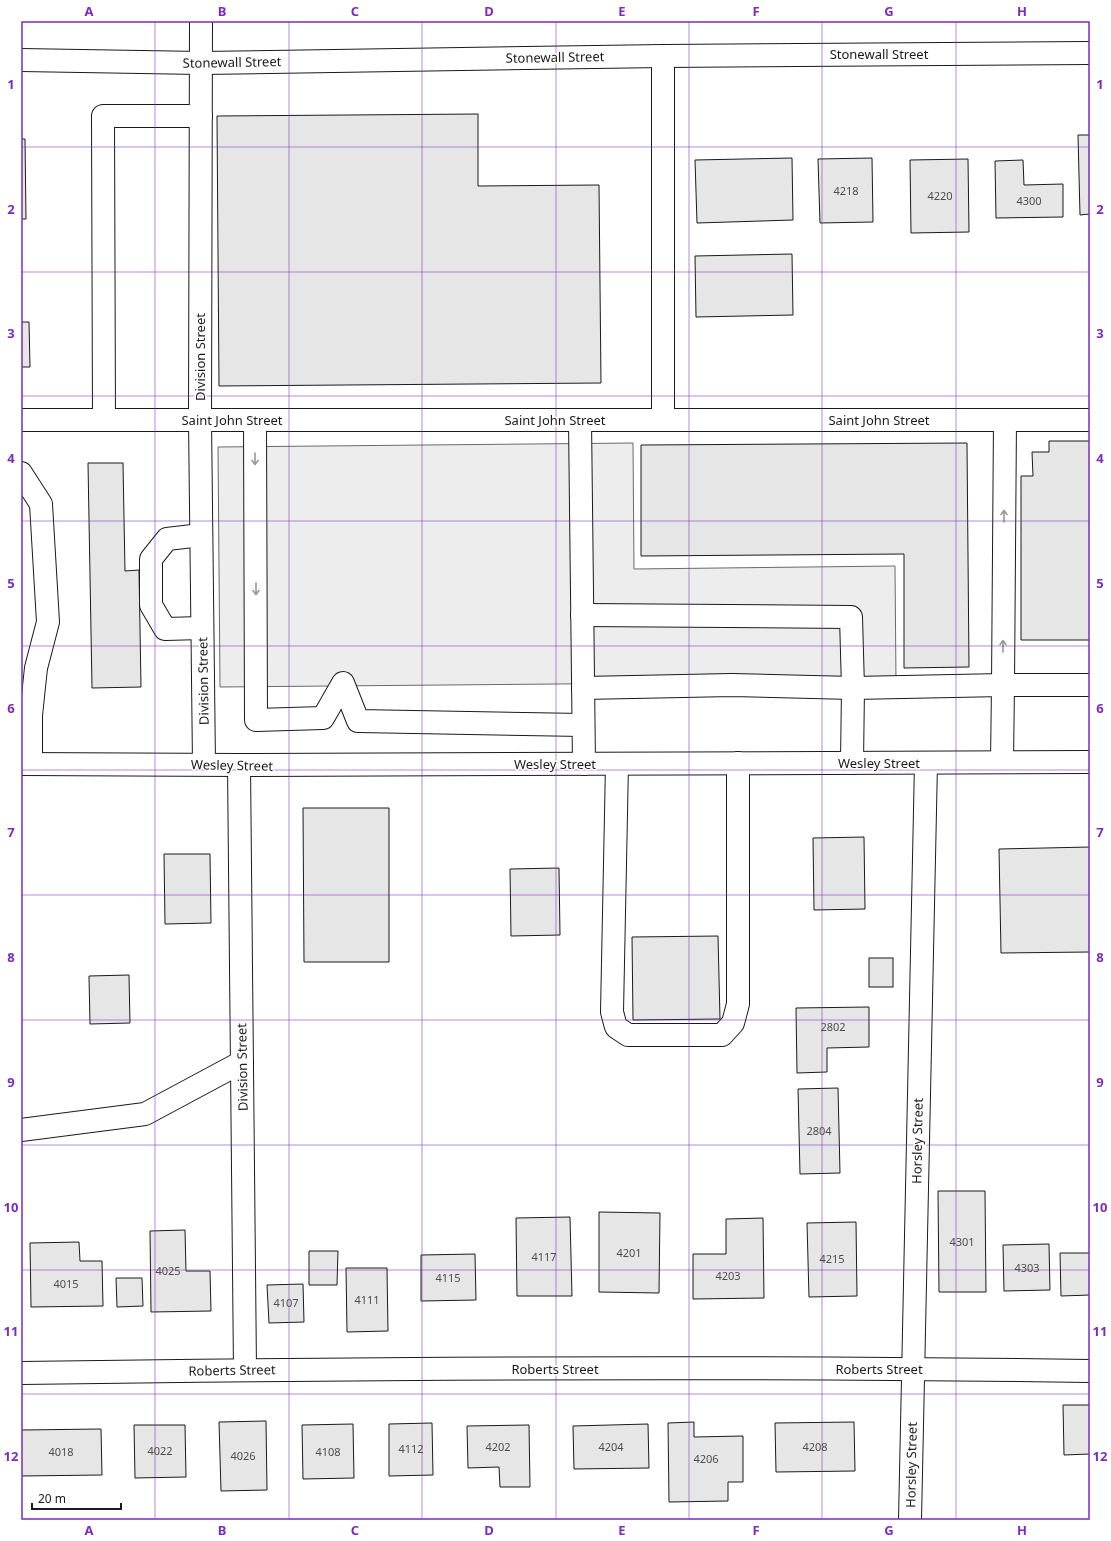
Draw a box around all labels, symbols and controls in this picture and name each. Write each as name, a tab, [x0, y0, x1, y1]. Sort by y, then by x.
text: A	[85, 2, 94, 20]
text: B	[218, 2, 226, 20]
text: C	[351, 2, 359, 20]
text: D	[484, 2, 494, 20]
text: E	[618, 2, 626, 20]
text: F	[752, 2, 760, 20]
text: G	[884, 2, 894, 20]
text: H	[1017, 2, 1027, 20]
street label: Stonewall Street	[830, 45, 929, 63]
street label: Stonewall Street	[505, 47, 605, 67]
street label: Stonewall Street	[182, 52, 282, 72]
text: 1	[7, 75, 15, 93]
text: 1	[1096, 75, 1104, 93]
house number: 4218	[833, 183, 859, 198]
house number: 4220	[927, 188, 953, 203]
house number: 4300	[1016, 193, 1042, 208]
text: 2	[7, 200, 15, 218]
text: 2	[1096, 200, 1104, 218]
street label: Division Street	[191, 313, 209, 401]
text: 3	[7, 324, 15, 342]
text: 3	[1096, 324, 1104, 342]
street label: Saint John Street	[181, 411, 283, 429]
street label: Saint John Street	[504, 411, 606, 429]
street label: Saint John Street	[828, 411, 930, 429]
text: 4	[7, 449, 15, 467]
text: 4	[1096, 449, 1104, 467]
one-way arrow	[251, 452, 259, 465]
one-way arrow	[1000, 510, 1008, 523]
text: 5	[7, 574, 15, 592]
text: 5	[1096, 574, 1104, 592]
one-way arrow	[252, 582, 260, 595]
street label: Division Street	[193, 637, 213, 725]
one-way arrow	[999, 640, 1007, 653]
text: 6	[7, 699, 15, 717]
text: 6	[1096, 699, 1104, 717]
street label: Wesley Street	[838, 754, 920, 772]
street label: Wesley Street	[191, 755, 274, 775]
street label: Wesley Street	[514, 755, 596, 773]
text: 7	[7, 823, 15, 841]
text: 7	[1096, 823, 1104, 841]
text: 8	[7, 948, 15, 966]
text: 8	[1096, 948, 1104, 966]
house number: 2802	[820, 1019, 846, 1034]
street label: Division Street	[232, 1023, 252, 1111]
text: 9	[7, 1073, 15, 1091]
text: 9	[1096, 1073, 1104, 1091]
street label: Horsley Street	[907, 1098, 927, 1184]
house number: 2804	[806, 1123, 832, 1138]
text: 10	[4, 1198, 18, 1216]
text: 10	[1093, 1198, 1107, 1216]
house number: 4301	[949, 1234, 975, 1249]
house number: 4201	[616, 1245, 642, 1260]
house number: 4117	[531, 1249, 557, 1264]
house number: 4215	[819, 1251, 845, 1266]
house number: 4303	[1014, 1260, 1040, 1275]
house number: 4025	[155, 1263, 181, 1278]
house number: 4203	[715, 1268, 741, 1283]
house number: 4115	[435, 1270, 461, 1285]
house number: 4015	[53, 1276, 79, 1291]
house number: 4111	[354, 1292, 380, 1307]
house number: 4107	[273, 1295, 299, 1310]
text: 11	[4, 1322, 18, 1340]
text: 11	[1093, 1322, 1107, 1340]
street label: Roberts Street	[188, 1360, 276, 1380]
street label: Roberts Street	[511, 1360, 599, 1378]
street label: Roberts Street	[835, 1360, 923, 1378]
street label: Horsley Street	[901, 1422, 921, 1508]
house number: 4202	[485, 1439, 511, 1454]
house number: 4204	[598, 1439, 624, 1454]
house number: 4208	[802, 1439, 828, 1454]
house number: 4112	[398, 1441, 424, 1456]
house number: 4022	[147, 1443, 173, 1458]
house number: 4018	[48, 1444, 74, 1459]
house number: 4108	[315, 1444, 341, 1459]
text: 12	[4, 1447, 18, 1465]
text: 12	[1093, 1447, 1107, 1465]
house number: 4026	[230, 1448, 256, 1463]
house number: 4206	[693, 1451, 719, 1466]
scale bar	[32, 1485, 121, 1511]
text: 20 m	[38, 1490, 66, 1507]
text: A	[85, 1521, 94, 1539]
text: B	[218, 1521, 226, 1539]
text: C	[351, 1521, 359, 1539]
text: D	[484, 1521, 494, 1539]
text: E	[618, 1521, 626, 1539]
text: F	[752, 1521, 760, 1539]
text: G	[884, 1521, 894, 1539]
text: H	[1017, 1521, 1027, 1539]

